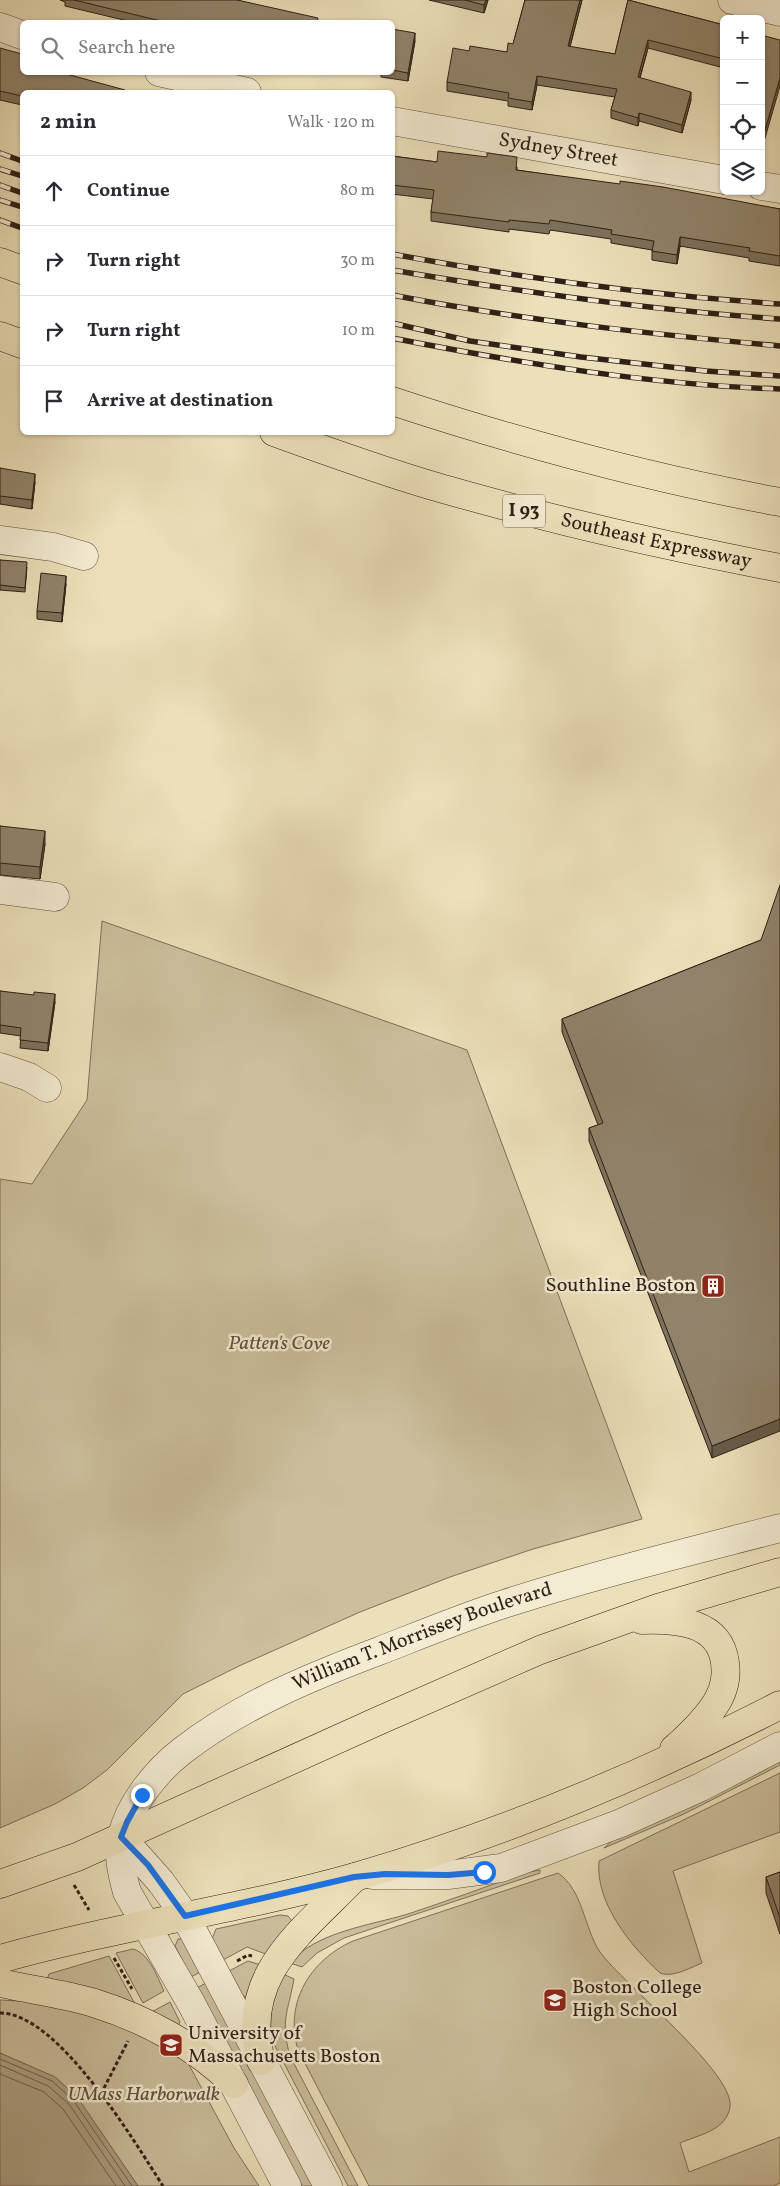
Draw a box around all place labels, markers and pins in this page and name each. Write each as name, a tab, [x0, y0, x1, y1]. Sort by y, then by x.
place label: Southline Boston	[546, 1272, 696, 1300]
building icon: Southline Boston	[700, 1273, 726, 1299]
place label: Boston College High School	[572, 1974, 702, 2025]
school or university icon: Boston College High School	[542, 1987, 568, 2013]
place label: University of Massachusetts Boston	[188, 2020, 381, 2071]
school or university icon: University of Massachusetts Boston	[158, 2032, 184, 2058]

